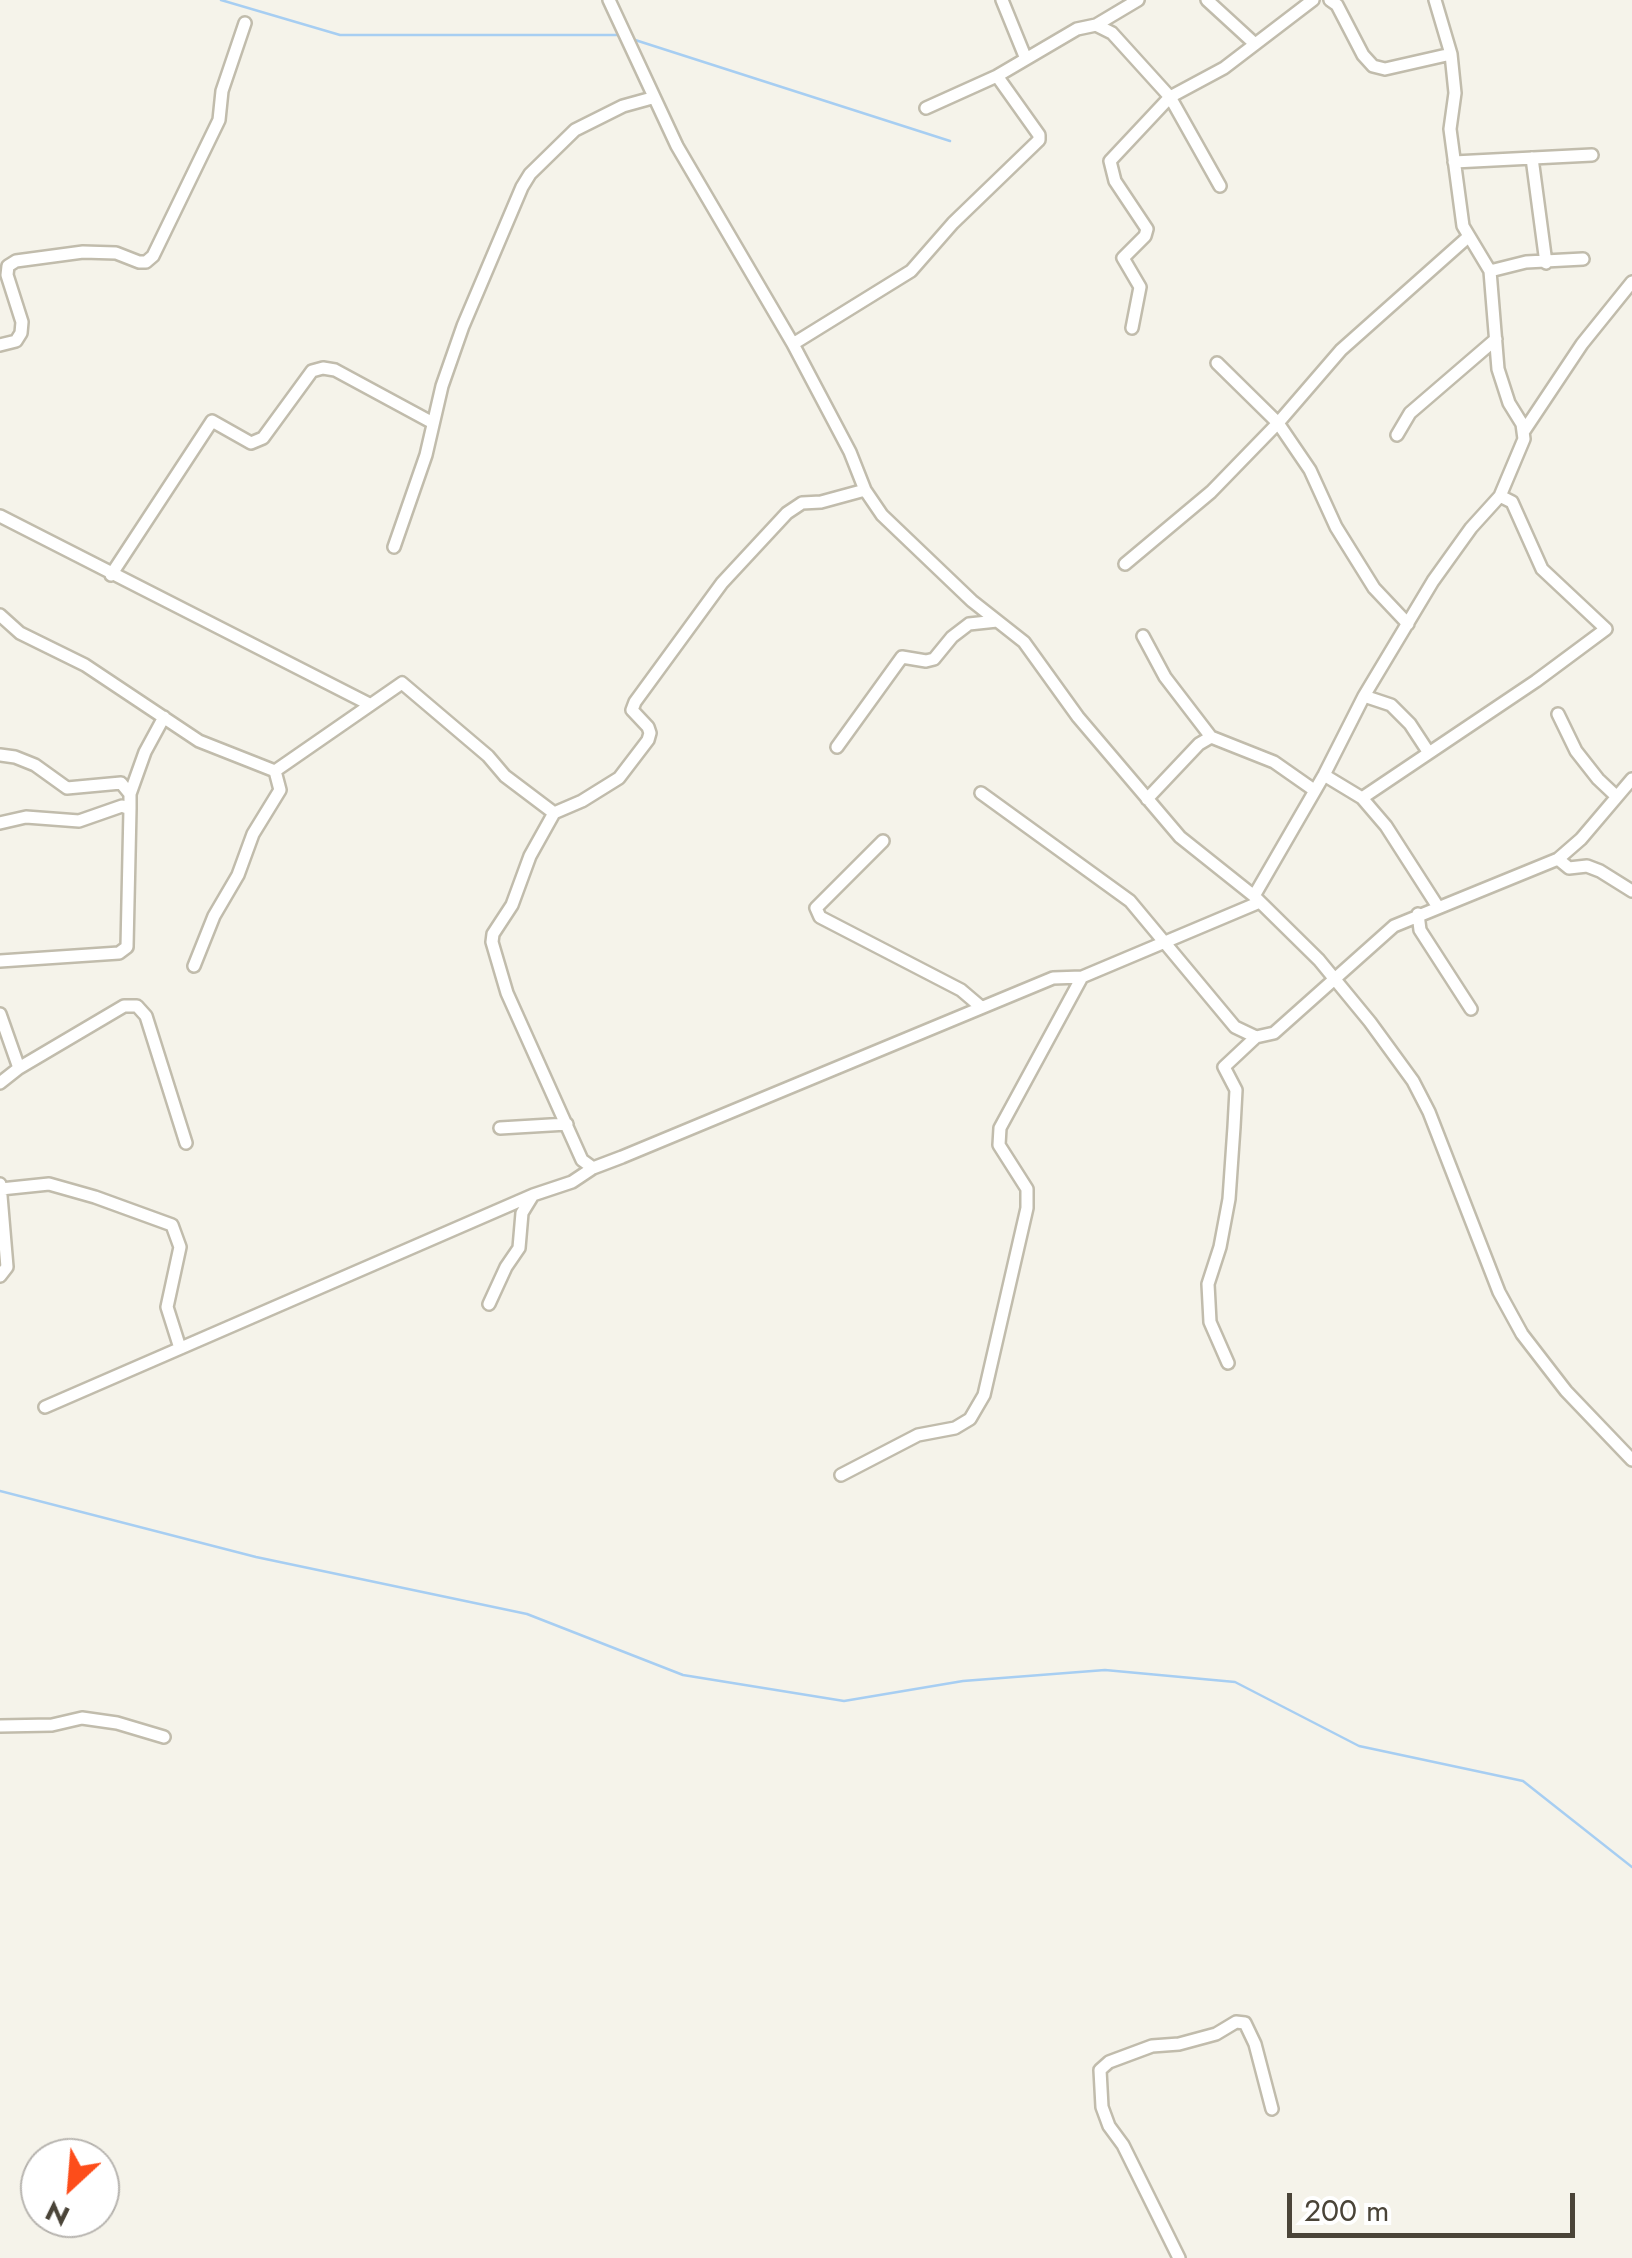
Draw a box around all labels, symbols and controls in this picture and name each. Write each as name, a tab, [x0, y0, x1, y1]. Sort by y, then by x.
north arrow	[20, 2138, 120, 2238]
scale bar	[1292, 2173, 1580, 2235]
text: 200 m	[1304, 2189, 1389, 2232]
text: N	[39, 2190, 76, 2237]

